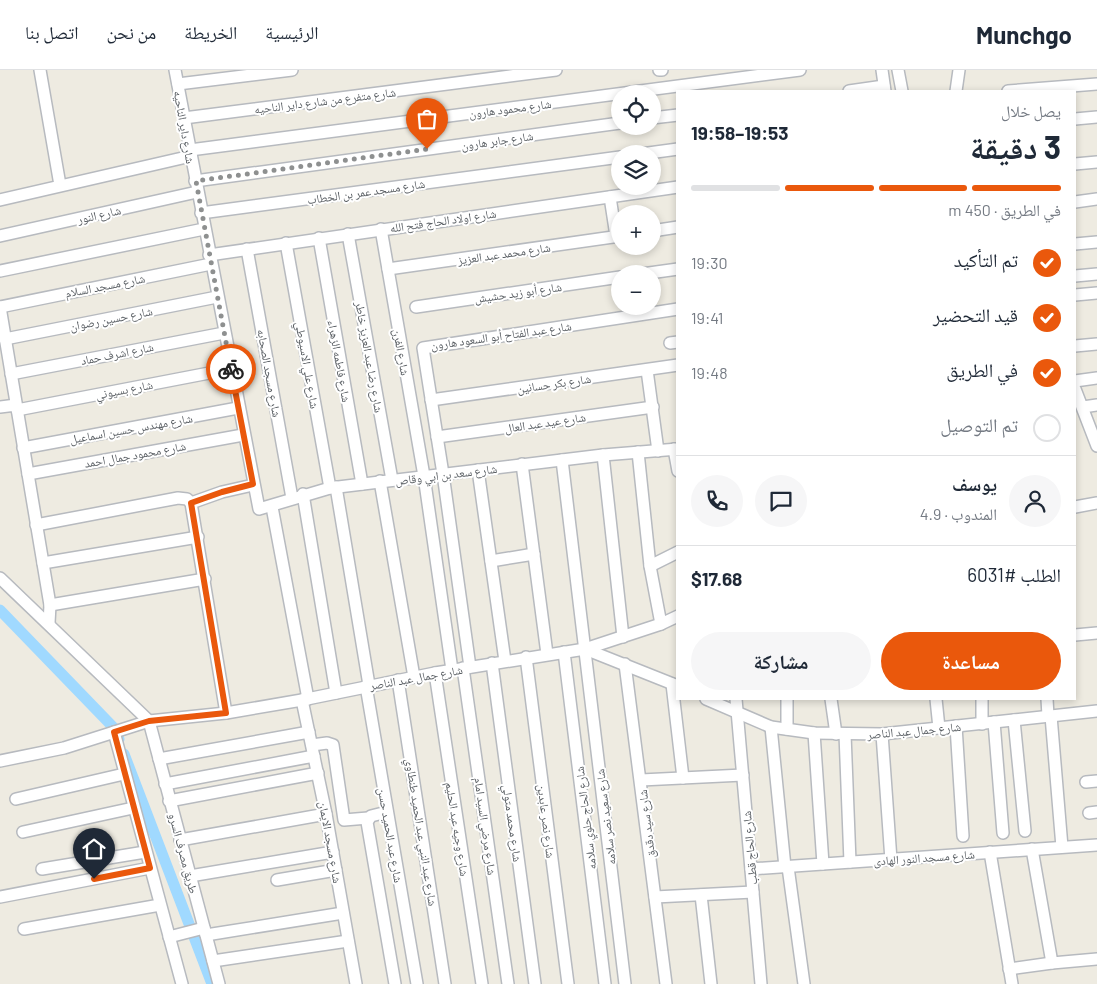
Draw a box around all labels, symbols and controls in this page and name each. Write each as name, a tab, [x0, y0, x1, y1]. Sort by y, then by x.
text: Munchgo	[976, 20, 1072, 49]
text: اتصل بنا	[25, 21, 78, 43]
text: من نحن	[106, 21, 156, 43]
text: الخريطة	[184, 21, 237, 43]
text: الرئيسية	[265, 21, 319, 43]
street label: شارع متفرع من شارع داير الناحيه	[253, 84, 397, 118]
map controls	[611, 85, 661, 315]
button: locate	[611, 85, 661, 135]
street label: شارع داير الناحيه	[170, 89, 198, 165]
street label: شارع محمود هارون	[468, 96, 552, 122]
pin	[406, 98, 448, 149]
text: يصل خلال	[1001, 101, 1061, 120]
icon: bag	[413, 105, 441, 133]
text: 19:53–19:58	[691, 121, 789, 144]
text: 3 دقيقة	[970, 127, 1061, 165]
street label: شارع جابر هارون	[460, 128, 534, 154]
button: layers	[611, 145, 661, 195]
street label: شارع مسجد عمر بن الخطاب	[306, 176, 426, 208]
text: في الطريق · 450 m	[948, 200, 1061, 219]
street label: شارع النور	[75, 202, 123, 228]
button: +	[611, 205, 661, 255]
street label: شارع اولاد الحاج فتح الله	[389, 206, 497, 236]
street label: شارع محمد عبد العزيز	[456, 240, 552, 269]
text: تم التأكيد	[954, 248, 1018, 271]
icon: check	[1033, 249, 1061, 277]
text: 19:30	[691, 253, 728, 272]
button: −	[611, 265, 661, 315]
street label: شارع مسجد السلام	[64, 270, 147, 302]
street label: شارع أبو زيد حشيش	[473, 279, 563, 307]
street label: شارع رضا عبد العزيز خاطر	[351, 299, 387, 414]
street label: شارع حسين رضوان	[68, 303, 154, 335]
text: قيد التحضير	[933, 303, 1018, 326]
icon: check	[1033, 304, 1061, 332]
text: 19:41	[691, 308, 723, 327]
street label: شارع عبد الفتاح أبو السعود هارون	[430, 318, 573, 354]
street label: شارع فاطمه الزهراء	[324, 319, 354, 404]
street label: شارع علي الاسيوطي	[289, 320, 323, 410]
street label: شارع مسجد الصحابه	[253, 328, 285, 419]
street label: شارع الفرن	[389, 328, 413, 377]
street label: شارع اشرف حماد	[79, 339, 155, 369]
courier	[206, 344, 256, 394]
icon: bike	[217, 355, 245, 383]
text: في الطريق	[946, 358, 1018, 381]
icon: check	[1033, 359, 1061, 387]
text: 19:48	[691, 363, 728, 382]
street label: شارع بكر حسانين	[516, 371, 592, 397]
street label: شارع بسيوني	[94, 377, 155, 405]
street label: شارع عيد عبد العال	[503, 409, 587, 437]
street label: شارع مهندس حسين اسماعيل	[68, 410, 194, 448]
text: تم التوصيل	[940, 413, 1018, 436]
street label: شارع محمود جمال احمد	[83, 438, 187, 472]
street label: شارع سعد بن ابي وقاص	[394, 461, 498, 491]
text: يوسف	[952, 472, 997, 495]
button: phone	[691, 475, 743, 527]
button: chat	[755, 475, 807, 527]
button: person	[1009, 475, 1061, 527]
text: المندوب · 4.9	[920, 504, 997, 523]
text: الطلب #6031	[967, 563, 1061, 586]
text: $17.68	[691, 567, 742, 590]
button: مشاركة	[691, 632, 871, 690]
button: مساعدة	[881, 632, 1061, 690]
street label: شارع جمال عبد الناصر	[367, 662, 464, 694]
street label: شارع جمال عبد الناصر	[865, 719, 962, 743]
street label: شارع عبد النبي عبد الحميد طنطاوي	[399, 757, 441, 908]
street label: شارع الحاج حلوي سلامه	[572, 765, 602, 870]
street label: شارع سعيد نصر سلامه	[592, 768, 620, 866]
street label: شارع مرضي السيد امام	[468, 776, 500, 876]
street label: شارع وجيه عبد الحليم	[442, 781, 472, 878]
street label: شارع محمد متولي	[497, 783, 525, 863]
street label: شارع نصر عابدين	[534, 783, 558, 859]
street label: شارع عبد الحميد حسن	[374, 786, 406, 884]
street label: شارع سيد دقدق	[635, 789, 659, 859]
street label: شارع مسجد الايمان	[315, 800, 345, 884]
street label: شارع الحاج قطب	[739, 810, 761, 886]
street label: طريق مصرف السرو	[165, 811, 202, 895]
pin	[73, 828, 115, 879]
icon: home	[80, 835, 108, 863]
street label: شارع مسجد النور الهادى	[873, 846, 975, 870]

